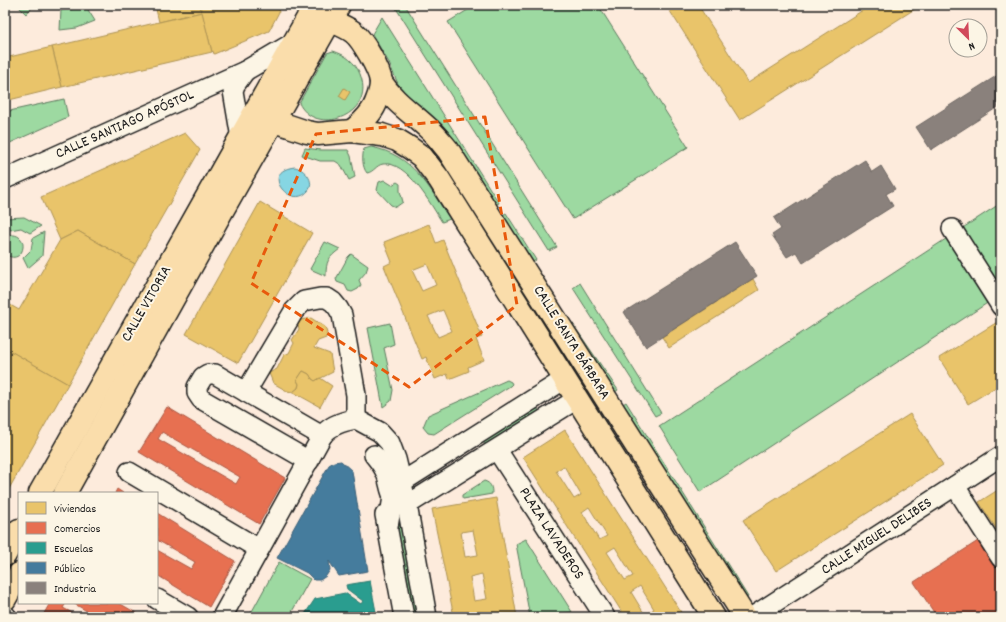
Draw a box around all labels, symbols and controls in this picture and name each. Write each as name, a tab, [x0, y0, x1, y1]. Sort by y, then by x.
north arrow	[948, 18, 988, 58]
text: N	[965, 37, 977, 54]
street label: CALLE SANTIAGO APÓSTOL	[52, 85, 198, 165]
street label: CALLE VITORIA	[116, 262, 178, 346]
street label: CALLE SANTA BÁRBARA	[527, 282, 615, 404]
street label: PLAZA LAVADEROS	[513, 483, 589, 585]
legend	[18, 492, 158, 604]
street label: CALLE MIGUEL DELIBES	[817, 493, 937, 581]
text: Viviendas	[54, 501, 96, 518]
text: Comercios	[54, 521, 101, 538]
text: Escuelas	[54, 541, 93, 558]
text: Público	[54, 561, 85, 578]
text: Industria	[54, 581, 96, 598]

